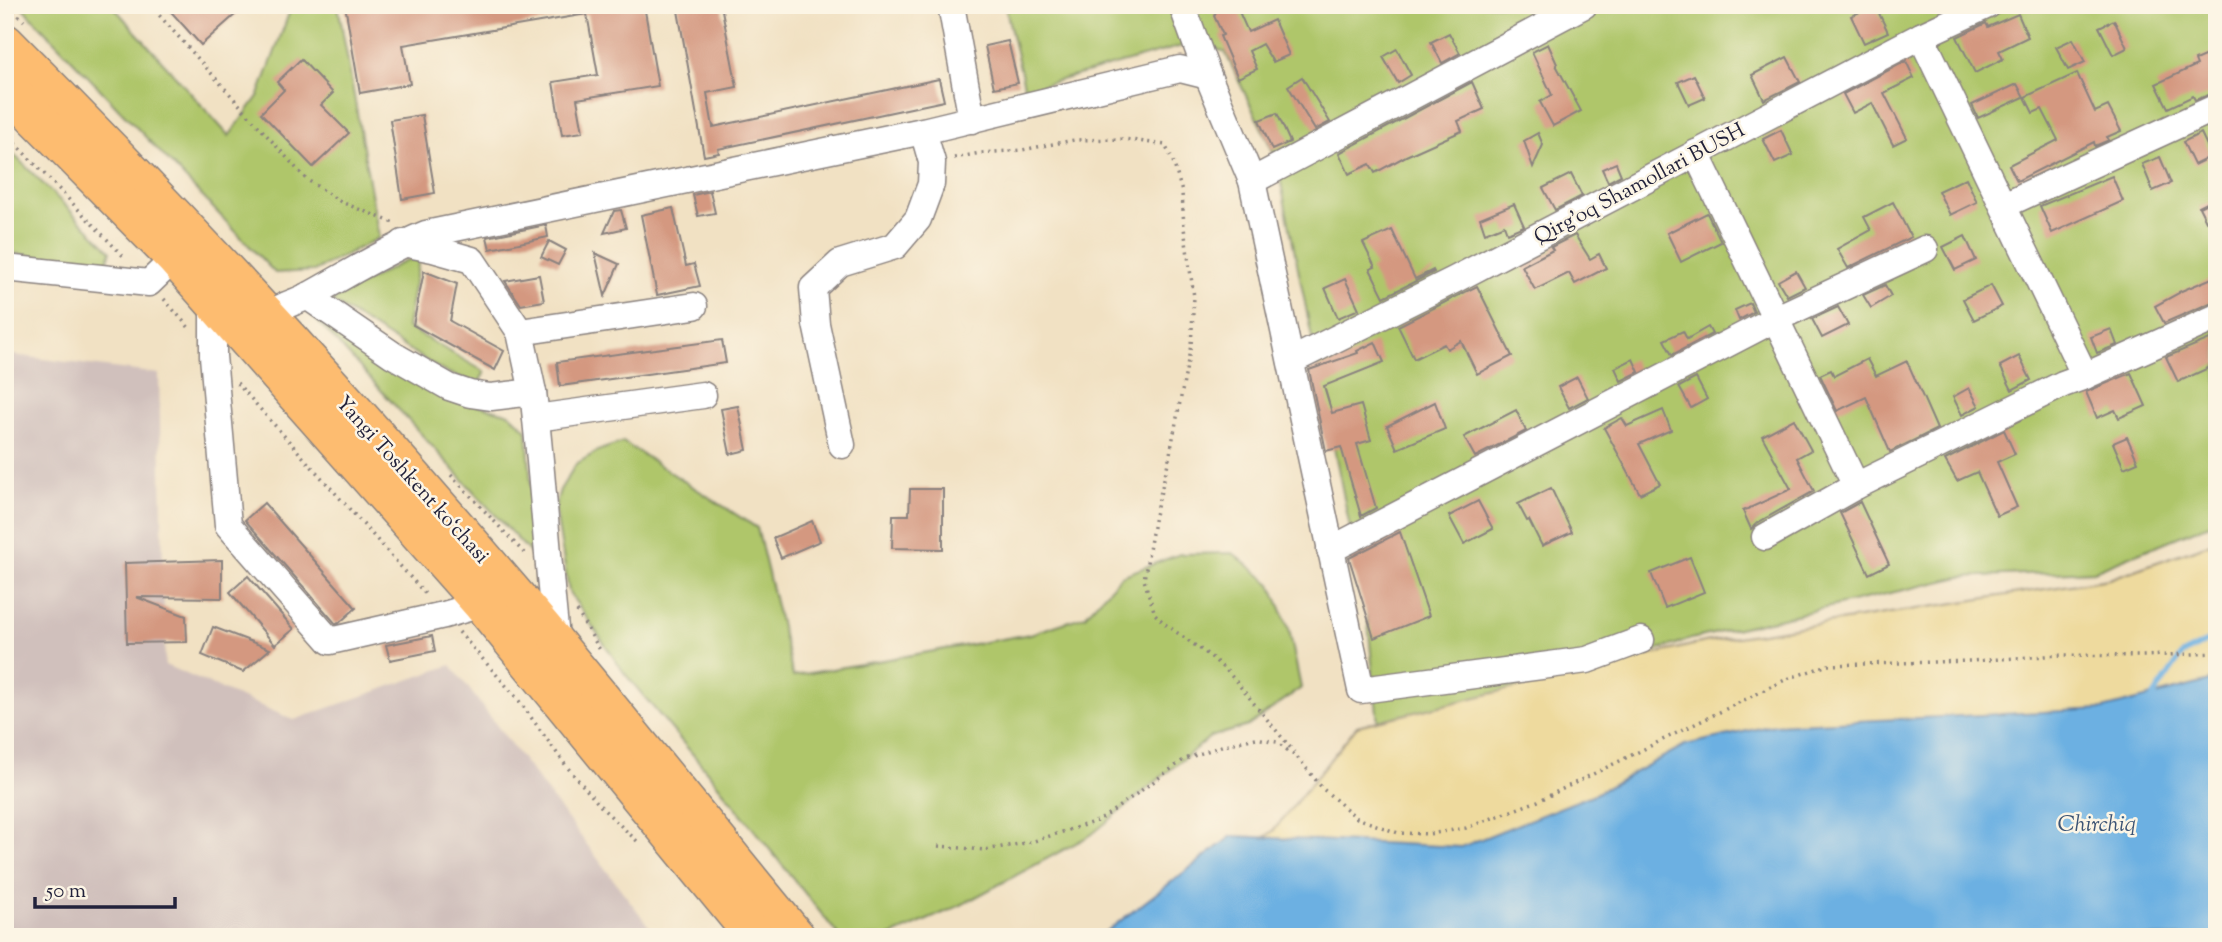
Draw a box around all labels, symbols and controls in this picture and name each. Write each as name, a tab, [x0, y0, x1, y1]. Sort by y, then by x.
street label: Qirg'oq Shamollari BUSH	[1529, 116, 1751, 253]
street label: Yangi Toshkent ko‘chasi	[328, 390, 495, 571]
water label: Chirchiq	[2058, 809, 2136, 842]
scale bar	[35, 865, 175, 909]
text: 50 m	[45, 877, 86, 907]

